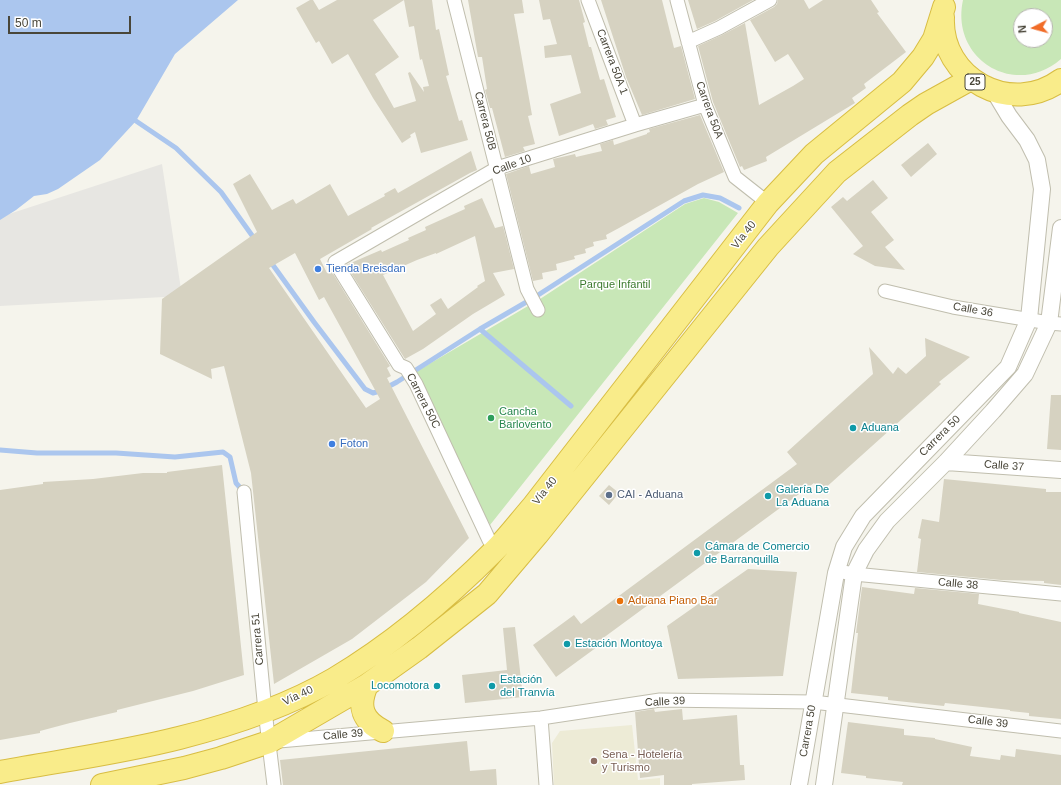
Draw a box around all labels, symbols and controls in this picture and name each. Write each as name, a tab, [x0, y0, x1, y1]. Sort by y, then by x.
scale bar	[10, 8, 133, 34]
north arrow	[1013, 8, 1053, 48]
text: 50 m	[15, 16, 42, 30]
text: N	[1016, 25, 1028, 34]
street label: Carrera 50A 1	[593, 27, 631, 97]
road number: 25	[965, 74, 985, 90]
street label: Carrera 50A	[693, 80, 725, 140]
street label: Carrera 50B	[471, 90, 499, 152]
street label: Calle 10	[491, 152, 533, 178]
street label: Vía 40	[729, 218, 759, 252]
place label: Tienda Breisdan	[326, 262, 406, 276]
marker: Tienda Breisdan	[313, 264, 323, 274]
park label: Parque Infantil	[580, 278, 650, 292]
street label: Calle 36	[952, 300, 994, 320]
street label: Carrera 50C	[403, 371, 443, 431]
place label: Cancha Barlovento	[499, 405, 552, 431]
marker: Cancha Barlovento	[486, 413, 496, 423]
street label: Carrera 50	[917, 413, 963, 459]
place label: Aduana	[861, 421, 899, 435]
marker: Aduana	[848, 423, 858, 433]
place label: Foton	[340, 437, 368, 451]
marker: Foton	[327, 439, 337, 449]
street label: Calle 37	[983, 458, 1025, 474]
street label: Vía 40	[530, 474, 560, 508]
place label: Galería De La Aduana	[776, 483, 829, 509]
place label: CAI - Aduana	[617, 488, 683, 502]
marker: CAI - Aduana	[604, 490, 614, 500]
marker: Galería De La Aduana	[763, 491, 773, 501]
place label: Cámara de Comercio de Barranquilla	[705, 540, 810, 566]
marker: Cámara de Comercio de Barranquilla	[692, 548, 702, 558]
street label: Calle 38	[937, 576, 979, 592]
place label: Aduana Piano Bar	[628, 594, 717, 608]
marker: Aduana Piano Bar	[615, 596, 625, 606]
street label: Carrera 51	[249, 612, 267, 666]
place label: Estación Montoya	[575, 637, 662, 651]
marker: Estación Montoya	[562, 639, 572, 649]
place label: Estación del Tranvía	[500, 673, 555, 699]
place label: Locomotora	[371, 679, 429, 693]
marker: Locomotora	[432, 681, 442, 691]
marker: Estación del Tranvía	[487, 681, 497, 691]
street label: Vía 40	[281, 683, 315, 709]
street label: Calle 39	[645, 694, 685, 710]
street label: Carrera 50	[797, 704, 819, 758]
street label: Calle 39	[967, 713, 1009, 731]
street label: Calle 39	[322, 727, 364, 743]
place label: Sena - Hotelería y Turismo	[602, 748, 682, 774]
marker: Sena - Hotelería y Turismo	[589, 756, 599, 766]

